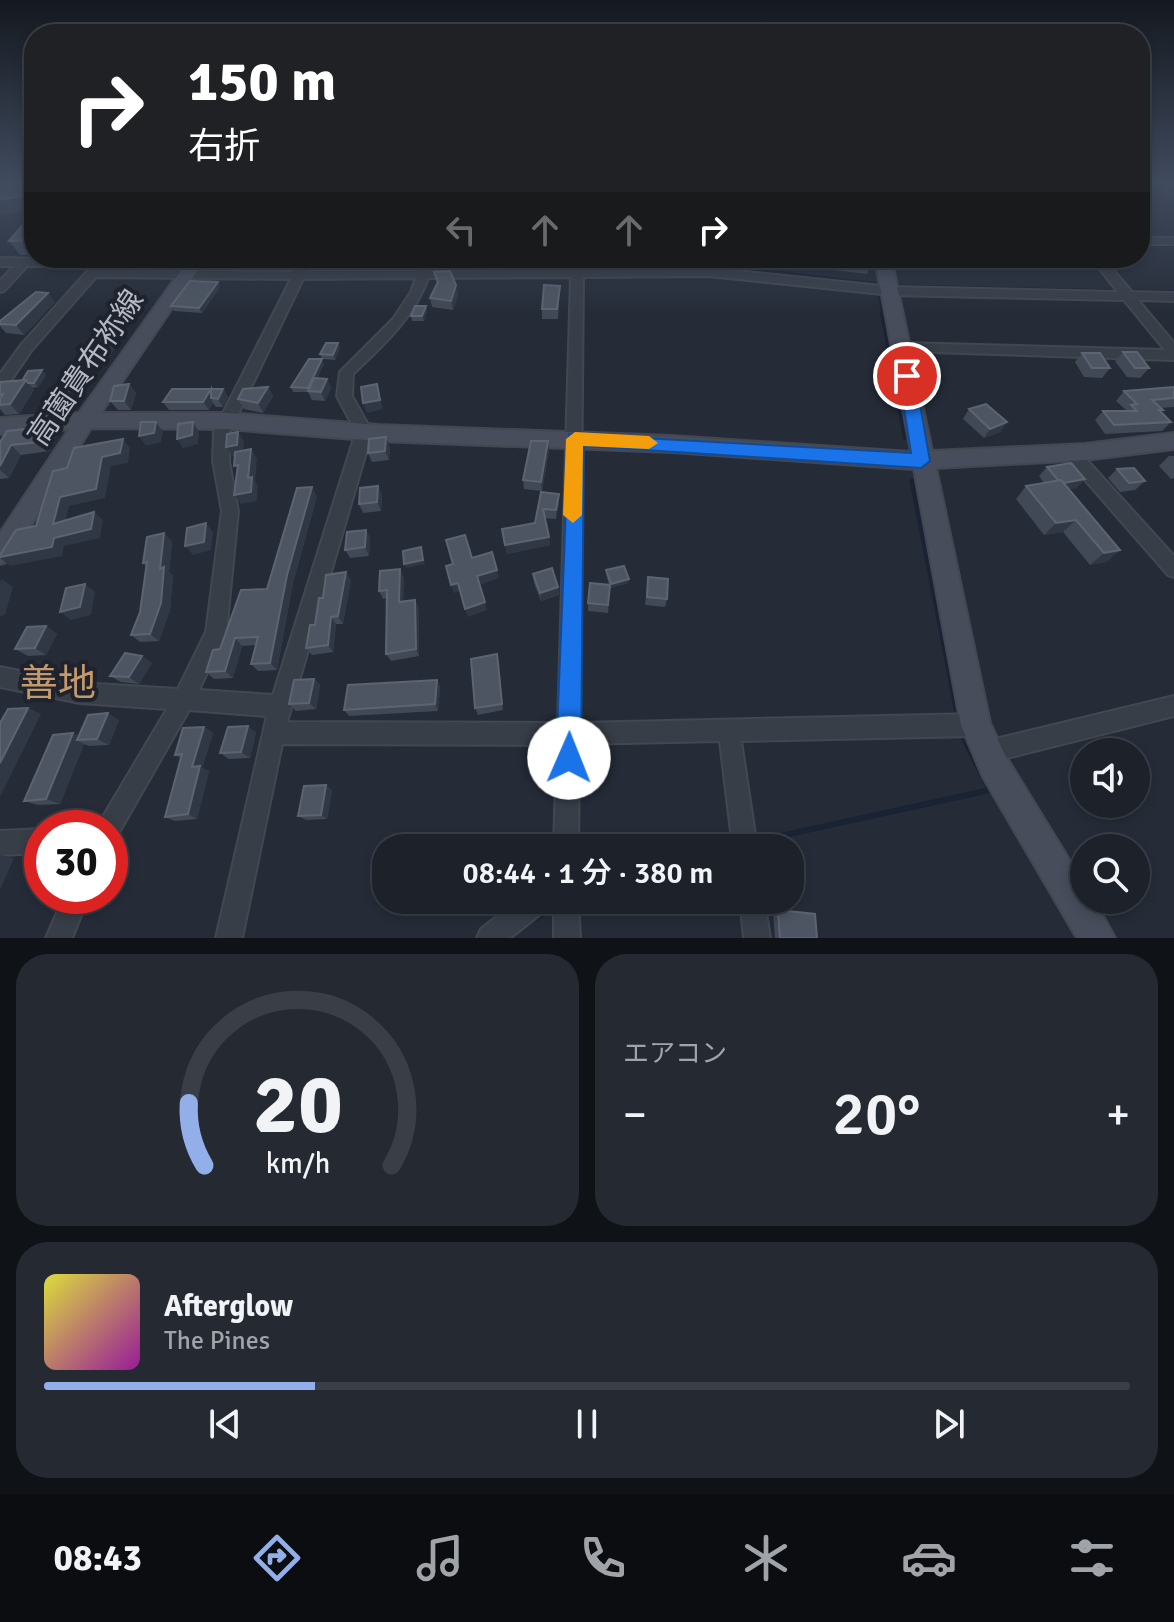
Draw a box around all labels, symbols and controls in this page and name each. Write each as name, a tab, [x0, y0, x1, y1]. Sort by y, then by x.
text: 150 m	[188, 47, 336, 116]
icon: right	[56, 56, 160, 160]
text: 右折	[188, 124, 260, 169]
icon: left	[439, 208, 483, 252]
icon: ahead	[523, 208, 567, 252]
icon: ahead	[607, 208, 651, 252]
icon: right	[691, 208, 735, 252]
street label: 高薗貴布祢線	[20, 283, 152, 453]
pin	[873, 342, 941, 410]
icon: arrive	[885, 354, 929, 398]
district label: 善地	[20, 660, 96, 707]
position arrow	[527, 716, 611, 800]
map controls	[1070, 738, 1150, 914]
button: sound	[1070, 738, 1150, 818]
speed limit sign: 30	[24, 810, 128, 914]
button: search	[1070, 834, 1150, 914]
text: 08:44 · 1 分 · 380 m	[463, 855, 713, 892]
text: エアコン	[623, 1038, 727, 1070]
text: 20	[253, 1054, 342, 1156]
text: 20°	[833, 1078, 920, 1152]
text: −	[623, 1088, 647, 1142]
text: +	[1106, 1088, 1130, 1142]
text: km/h	[265, 1146, 330, 1181]
text: Afterglow	[164, 1288, 293, 1325]
text: The Pines	[164, 1325, 270, 1357]
icon: previous	[203, 1402, 247, 1446]
icon: pause	[565, 1402, 609, 1446]
icon: next	[927, 1402, 971, 1446]
icon: directions	[249, 1530, 305, 1586]
icon: music	[412, 1530, 468, 1586]
icon: phone	[575, 1530, 631, 1586]
icon: climate	[738, 1530, 794, 1586]
icon: car	[901, 1530, 957, 1586]
icon: filters	[1064, 1530, 1120, 1586]
text: 08:43	[54, 1536, 142, 1581]

